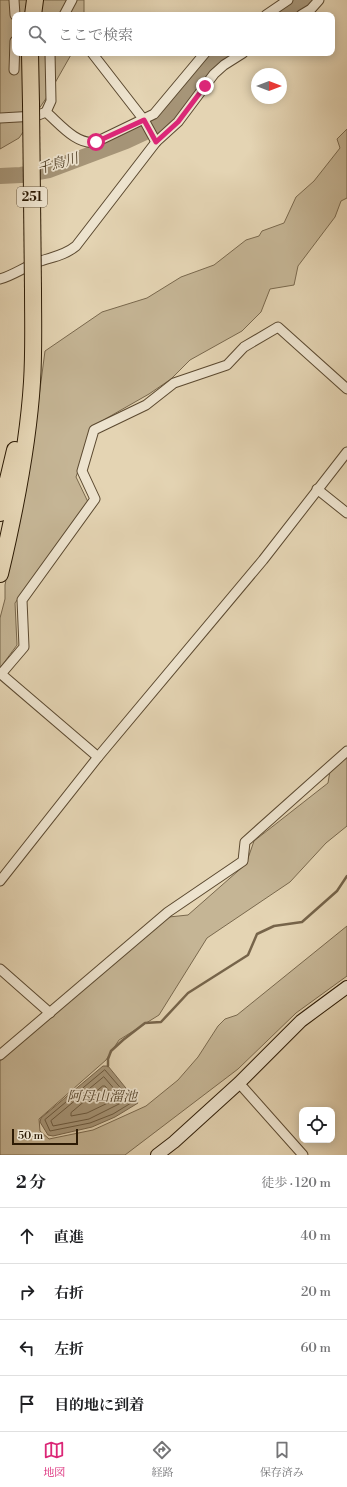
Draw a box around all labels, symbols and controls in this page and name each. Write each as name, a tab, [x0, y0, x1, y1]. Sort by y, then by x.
search box	[12, 12, 335, 56]
icon: search	[26, 23, 48, 45]
text: ここで検索	[58, 26, 133, 45]
north arrow	[251, 68, 287, 104]
route end	[196, 77, 214, 95]
route start	[87, 133, 105, 151]
water label: 千鳥川	[35, 149, 83, 178]
road number: 251	[17, 187, 47, 207]
water label: 阿母山溜池	[67, 1088, 139, 1106]
map controls	[299, 1107, 335, 1143]
button: locate	[299, 1107, 335, 1143]
scale bar	[12, 1127, 78, 1146]
text: 50 m	[18, 1129, 43, 1143]
text: 2 分	[16, 1172, 46, 1194]
text: 徒歩 · 120 m	[262, 1175, 331, 1191]
icon: ahead	[16, 1225, 38, 1247]
text: 直進	[54, 1228, 84, 1247]
text: 40 m	[301, 1228, 331, 1244]
icon: right	[16, 1281, 38, 1303]
text: 右折	[54, 1284, 84, 1303]
text: 20 m	[301, 1284, 331, 1300]
icon: left	[16, 1337, 38, 1359]
text: 左折	[54, 1340, 84, 1359]
text: 60 m	[300, 1340, 331, 1356]
icon: arrive	[16, 1393, 38, 1415]
text: 目的地に到着	[54, 1396, 144, 1415]
tab: 地図	[43, 1439, 65, 1480]
tab: 経路	[151, 1439, 173, 1480]
tab: 保存済み	[260, 1439, 304, 1480]

